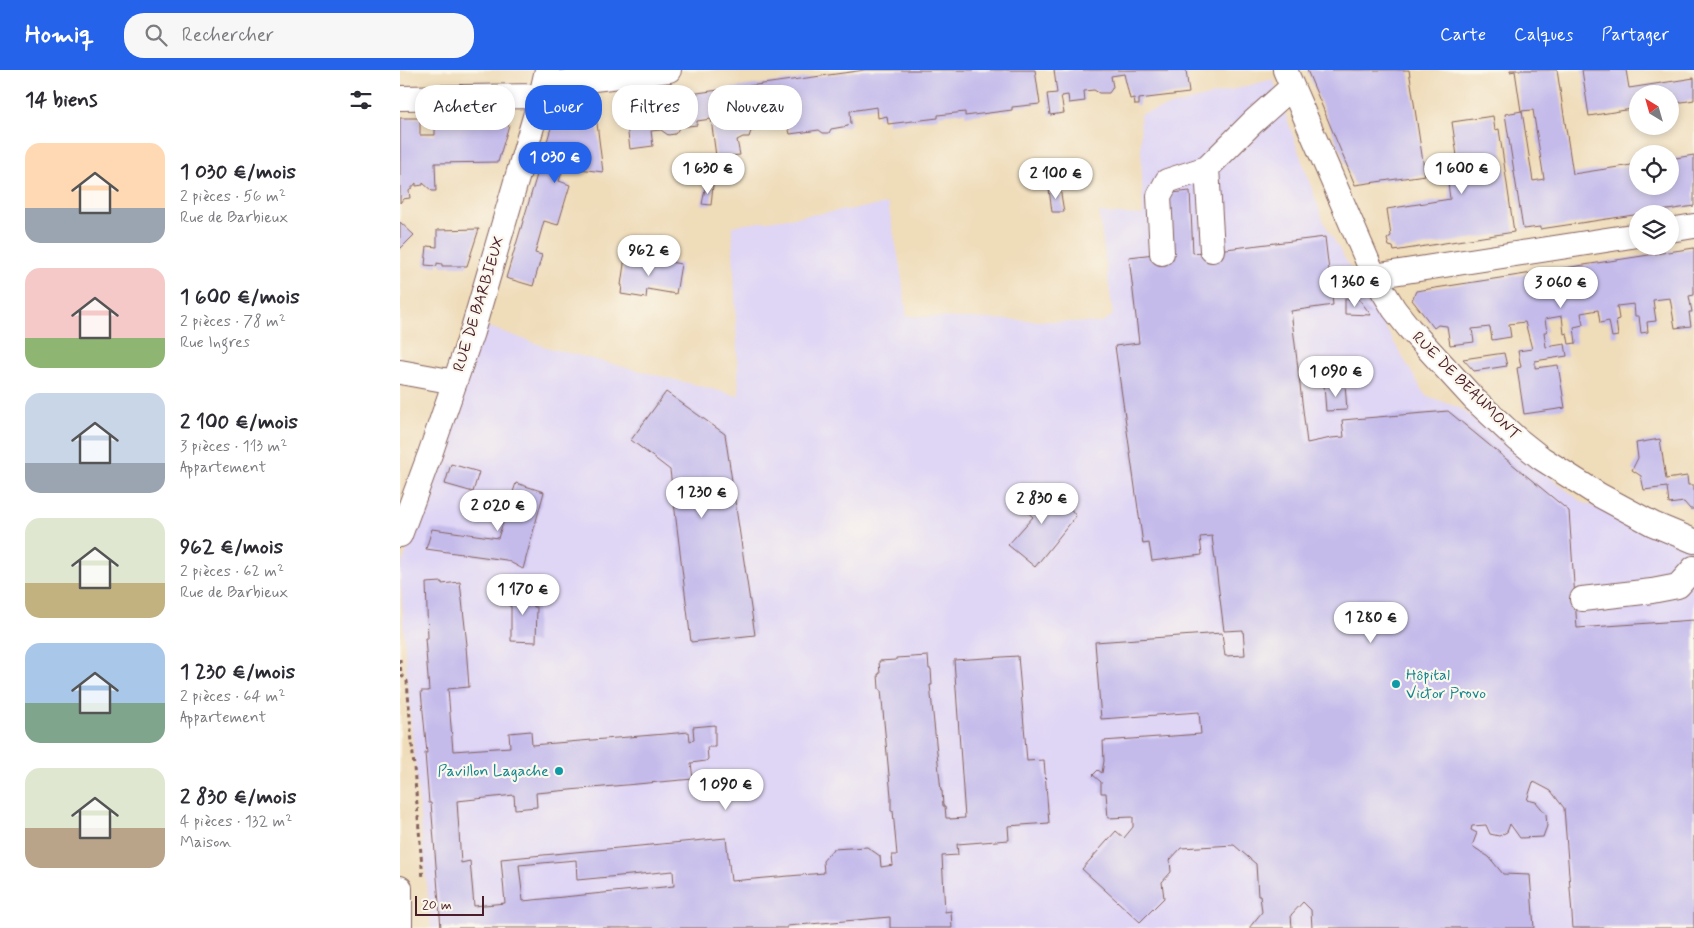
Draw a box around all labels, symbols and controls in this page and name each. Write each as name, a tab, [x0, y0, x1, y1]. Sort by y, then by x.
search box	[124, 13, 474, 58]
text: Homiq	[25, 20, 94, 51]
icon: search	[142, 21, 170, 49]
text: Rechercher	[182, 23, 274, 48]
text: Carte	[1440, 23, 1486, 47]
text: Calques	[1514, 23, 1573, 47]
text: Partager	[1601, 23, 1669, 47]
chip: Acheter	[415, 85, 515, 130]
chip: Louer	[525, 85, 602, 130]
chip: Filtres	[612, 85, 698, 130]
chip: Nouveau	[708, 85, 802, 130]
north arrow	[1629, 85, 1679, 135]
map controls	[1629, 85, 1679, 255]
text: 14 biens	[25, 86, 97, 114]
icon: filters	[347, 86, 375, 114]
pin: 1 030 €	[509, 142, 601, 184]
button: locate	[1629, 145, 1679, 195]
text: 1 030 €	[530, 147, 580, 168]
pin: 1 630 €	[662, 152, 754, 195]
pin: 1 600 €	[1416, 152, 1508, 195]
text: 1 030 €/mois	[180, 158, 296, 186]
text: 1 630 €	[683, 158, 733, 179]
pin: 2 100 €	[1010, 158, 1102, 200]
text: 1 600 €	[1435, 158, 1489, 179]
icon: home	[65, 163, 125, 223]
text: 2 100 €	[1030, 163, 1082, 184]
text: 2 pièces · 56 m²	[180, 186, 286, 207]
button: layers	[1629, 205, 1679, 255]
text: Rue de Barbieux	[180, 207, 288, 228]
street label: RUE DE BARBIEUX	[448, 234, 510, 374]
pin: 962 €	[614, 234, 684, 277]
text: 962 €	[628, 240, 670, 261]
pin: 1 360 €	[1309, 266, 1401, 308]
pin: 3 060 €	[1515, 266, 1607, 309]
text: 1 360 €	[1330, 271, 1380, 292]
text: 3 060 €	[1535, 272, 1587, 293]
text: 1 600 €/mois	[180, 283, 300, 311]
icon: home	[65, 288, 125, 348]
text: 2 pièces · 78 m²	[180, 311, 286, 332]
street label: RUE DE BEAUMONT	[1407, 327, 1525, 445]
text: Rue Ingres	[180, 332, 250, 353]
pin: 1 090 €	[1290, 356, 1382, 398]
text: 1 090 €	[1310, 361, 1362, 382]
text: 2 100 €/mois	[180, 408, 298, 436]
icon: home	[65, 413, 125, 473]
text: 3 pièces · 113 m²	[180, 436, 287, 457]
text: Appartement	[180, 457, 266, 478]
pin: 1 230 €	[656, 476, 748, 519]
text: 1 230 €	[677, 482, 727, 503]
pin: 2 830 €	[996, 482, 1088, 525]
text: 2 830 €	[1016, 488, 1068, 509]
pin: 2 020 €	[452, 490, 544, 532]
text: 2 020 €	[471, 495, 525, 516]
text: 962 €/mois	[180, 533, 283, 561]
icon: home	[65, 538, 125, 598]
text: 2 pièces · 62 m²	[180, 561, 284, 582]
pin: 1 170 €	[477, 574, 569, 616]
text: 1 170 €	[497, 579, 549, 600]
text: Rue de Barbieux	[180, 582, 288, 603]
pin: 1 280 €	[1325, 602, 1417, 644]
text: 1 280 €	[1345, 607, 1397, 628]
text: 1 230 €/mois	[180, 658, 295, 686]
icon: home	[65, 663, 125, 723]
place label: Hôpital Victor Provo	[1406, 665, 1486, 704]
marker: Hôpital Victor Provo	[1390, 678, 1402, 690]
text: 2 pièces · 64 m²	[180, 686, 285, 707]
text: Appartement	[180, 707, 266, 728]
place label: Pavillon Lagache	[437, 761, 549, 782]
marker: Pavillon Lagache	[553, 765, 565, 777]
pin: 1 090 €	[680, 768, 772, 811]
text: 1 090 €	[700, 774, 752, 795]
text: 2 830 €/mois	[180, 783, 296, 811]
icon: home	[65, 788, 125, 848]
text: 4 pièces · 132 m²	[180, 811, 292, 832]
text: Maison	[180, 832, 232, 853]
scale bar	[415, 893, 484, 916]
text: 20 m	[422, 896, 452, 914]

